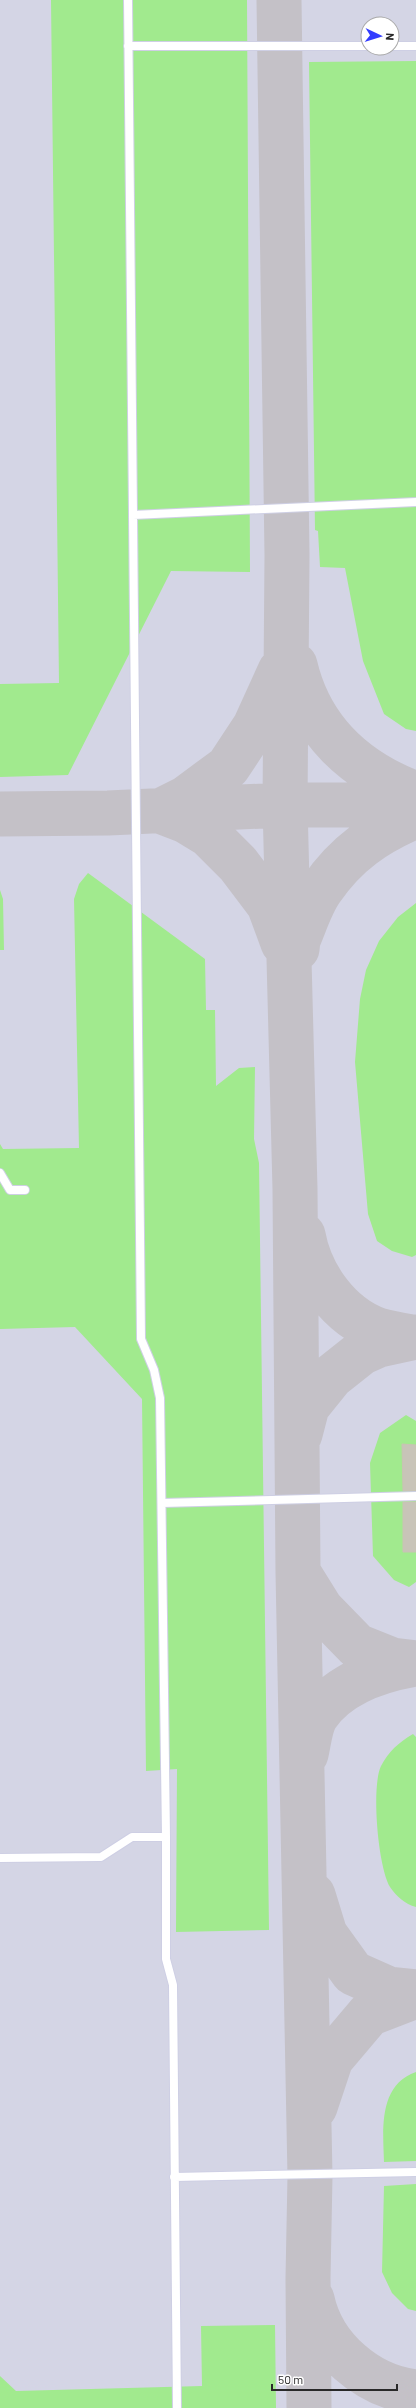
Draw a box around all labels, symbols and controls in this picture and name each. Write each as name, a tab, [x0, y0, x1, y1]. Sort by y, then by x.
north arrow	[360, 16, 400, 56]
text: N	[384, 33, 397, 41]
scale bar	[272, 2366, 397, 2392]
text: 50 m	[278, 2372, 303, 2386]

